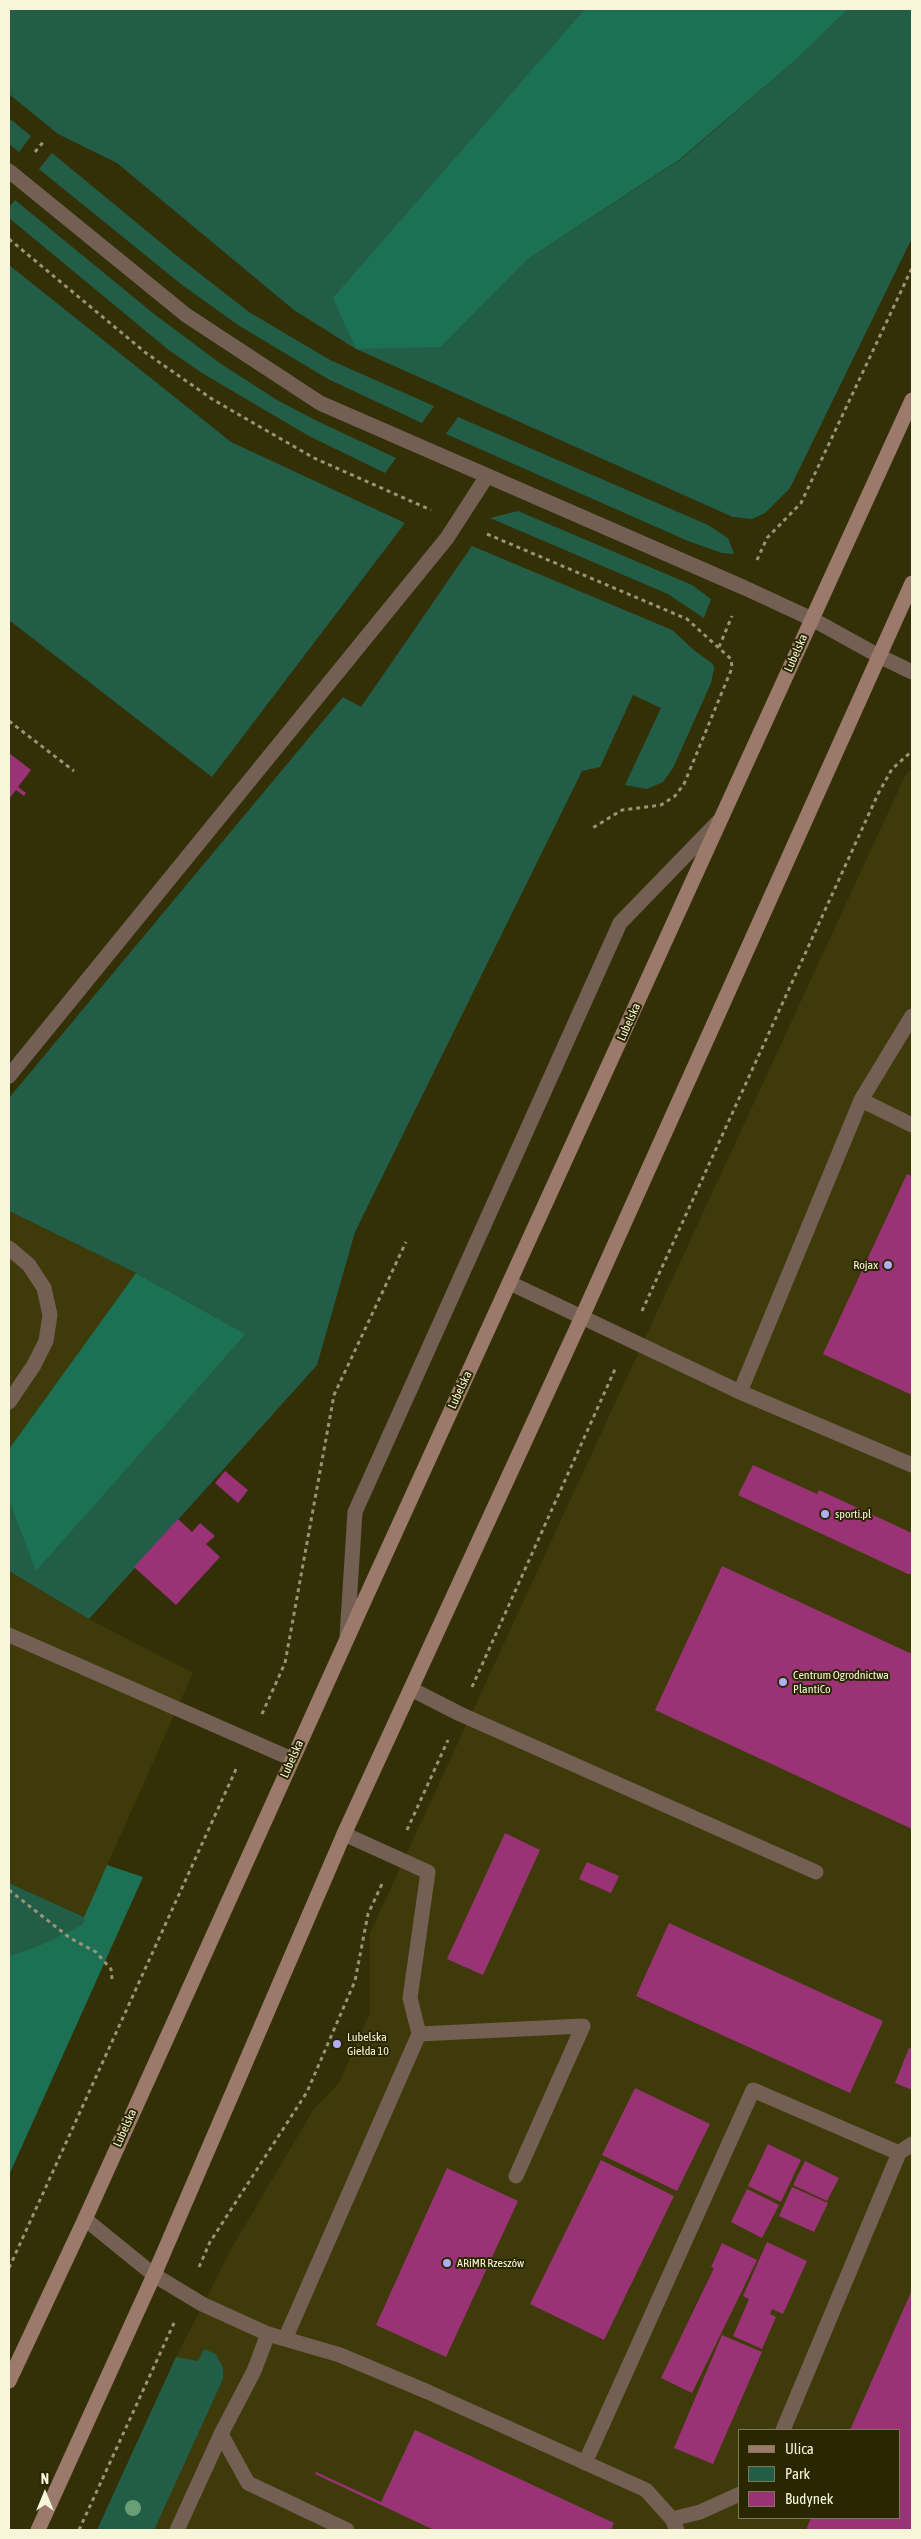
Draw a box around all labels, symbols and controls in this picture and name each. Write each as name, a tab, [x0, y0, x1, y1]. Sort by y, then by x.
street label: Lubelska	[781, 632, 811, 674]
street label: Lubelska	[614, 1001, 644, 1043]
place label: Rojax	[853, 1258, 878, 1272]
marker: Rojax	[882, 1259, 894, 1271]
street label: Lubelska	[445, 1369, 475, 1411]
place label: sporti.pl	[835, 1507, 871, 1521]
marker: sporti.pl	[819, 1508, 831, 1520]
place label: Centrum Ogrodnictwa PlantiCo	[793, 1668, 889, 1696]
marker: Centrum Ogrodnictwa PlantiCo	[777, 1676, 789, 1688]
street label: Lubelska	[277, 1738, 307, 1780]
place label: Lubelska Giełda 10	[347, 2030, 389, 2058]
marker: Lubelska Giełda 10	[331, 2038, 343, 2050]
street label: Lubelska	[110, 2107, 140, 2149]
place label: ARiMR Rzeszów	[457, 2256, 524, 2270]
marker: ARiMR Rzeszów	[441, 2257, 453, 2269]
legend	[738, 2429, 901, 2519]
text: Ulica	[785, 2440, 814, 2457]
text: Park	[785, 2465, 810, 2482]
north arrow	[20, 2469, 70, 2519]
text: N	[41, 2471, 49, 2487]
text: Budynek	[785, 2490, 833, 2507]

